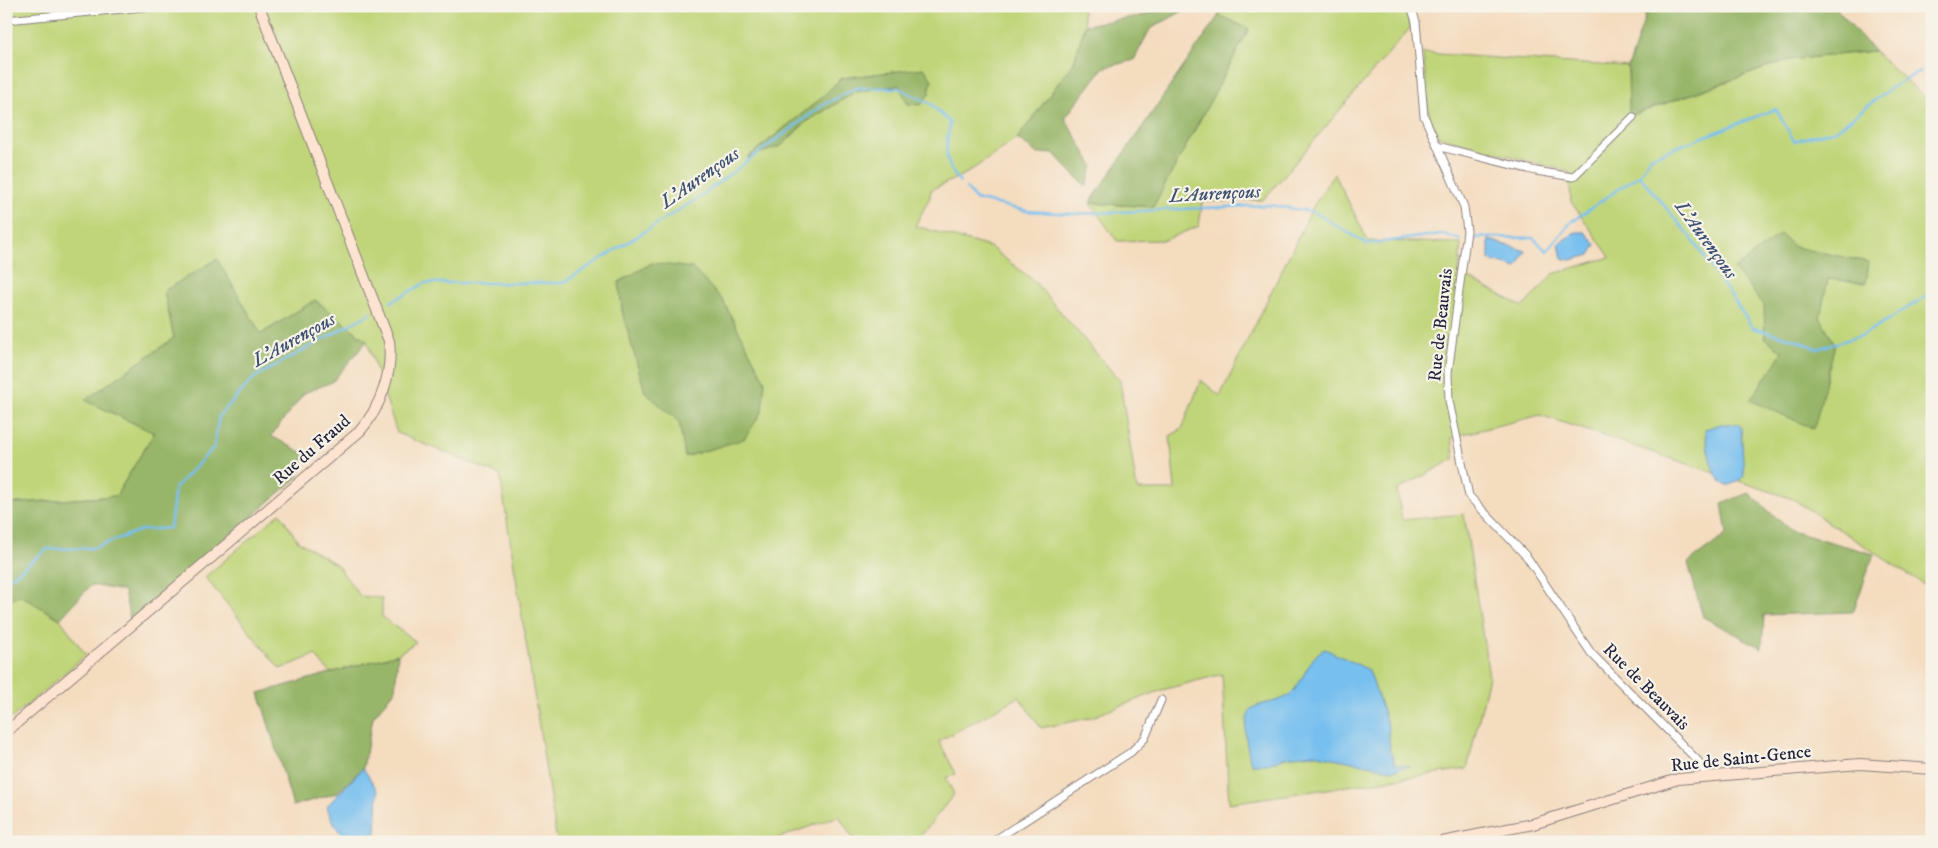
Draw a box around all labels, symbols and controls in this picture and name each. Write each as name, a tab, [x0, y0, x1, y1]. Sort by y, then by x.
water label: L'Aurençous	[655, 142, 745, 214]
water label: L'Aurençous	[1168, 180, 1262, 208]
water label: L'Aurençous	[1669, 195, 1743, 285]
street label: Rue de Beauvais	[1424, 267, 1458, 383]
water label: L'Aurençous	[248, 307, 341, 373]
street label: Rue du Fraud	[269, 410, 355, 490]
street label: Rue de Beauvais	[1598, 639, 1694, 735]
street label: Rue de Saint-Gence	[1670, 741, 1812, 777]

